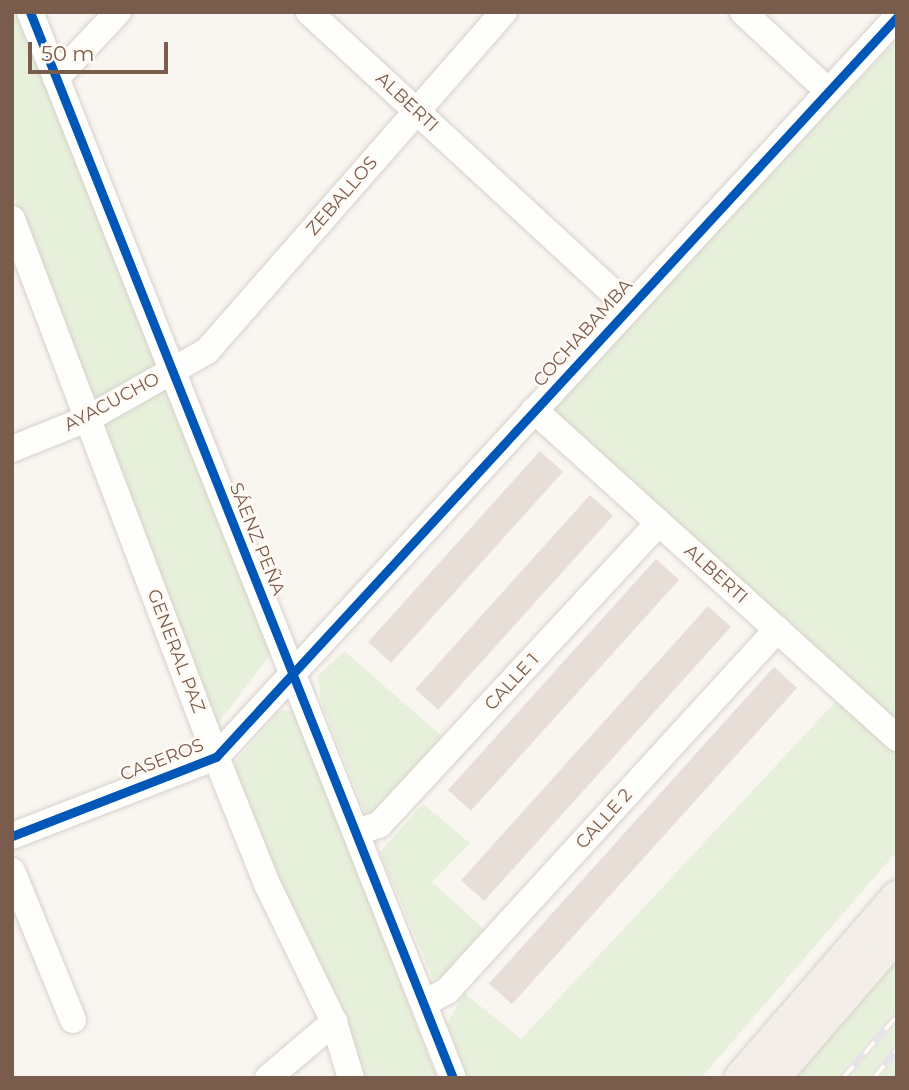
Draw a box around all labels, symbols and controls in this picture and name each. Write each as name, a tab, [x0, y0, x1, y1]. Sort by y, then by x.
scale bar	[32, 28, 172, 72]
text: 50 m	[41, 41, 95, 66]
street label: ALBERTI	[371, 68, 443, 136]
street label: ZEBALLOS	[302, 152, 382, 240]
street label: COCHABAMBA	[529, 275, 637, 391]
street label: AYACUCHO	[61, 368, 163, 436]
street label: SÁENZ PEÑA	[225, 480, 289, 598]
street label: ALBERTI	[680, 540, 752, 608]
street label: GENERAL PAZ	[143, 586, 209, 716]
street label: CALLE 1	[480, 649, 544, 715]
street label: CASEROS	[117, 734, 207, 786]
street label: CALLE 2	[571, 784, 637, 854]

